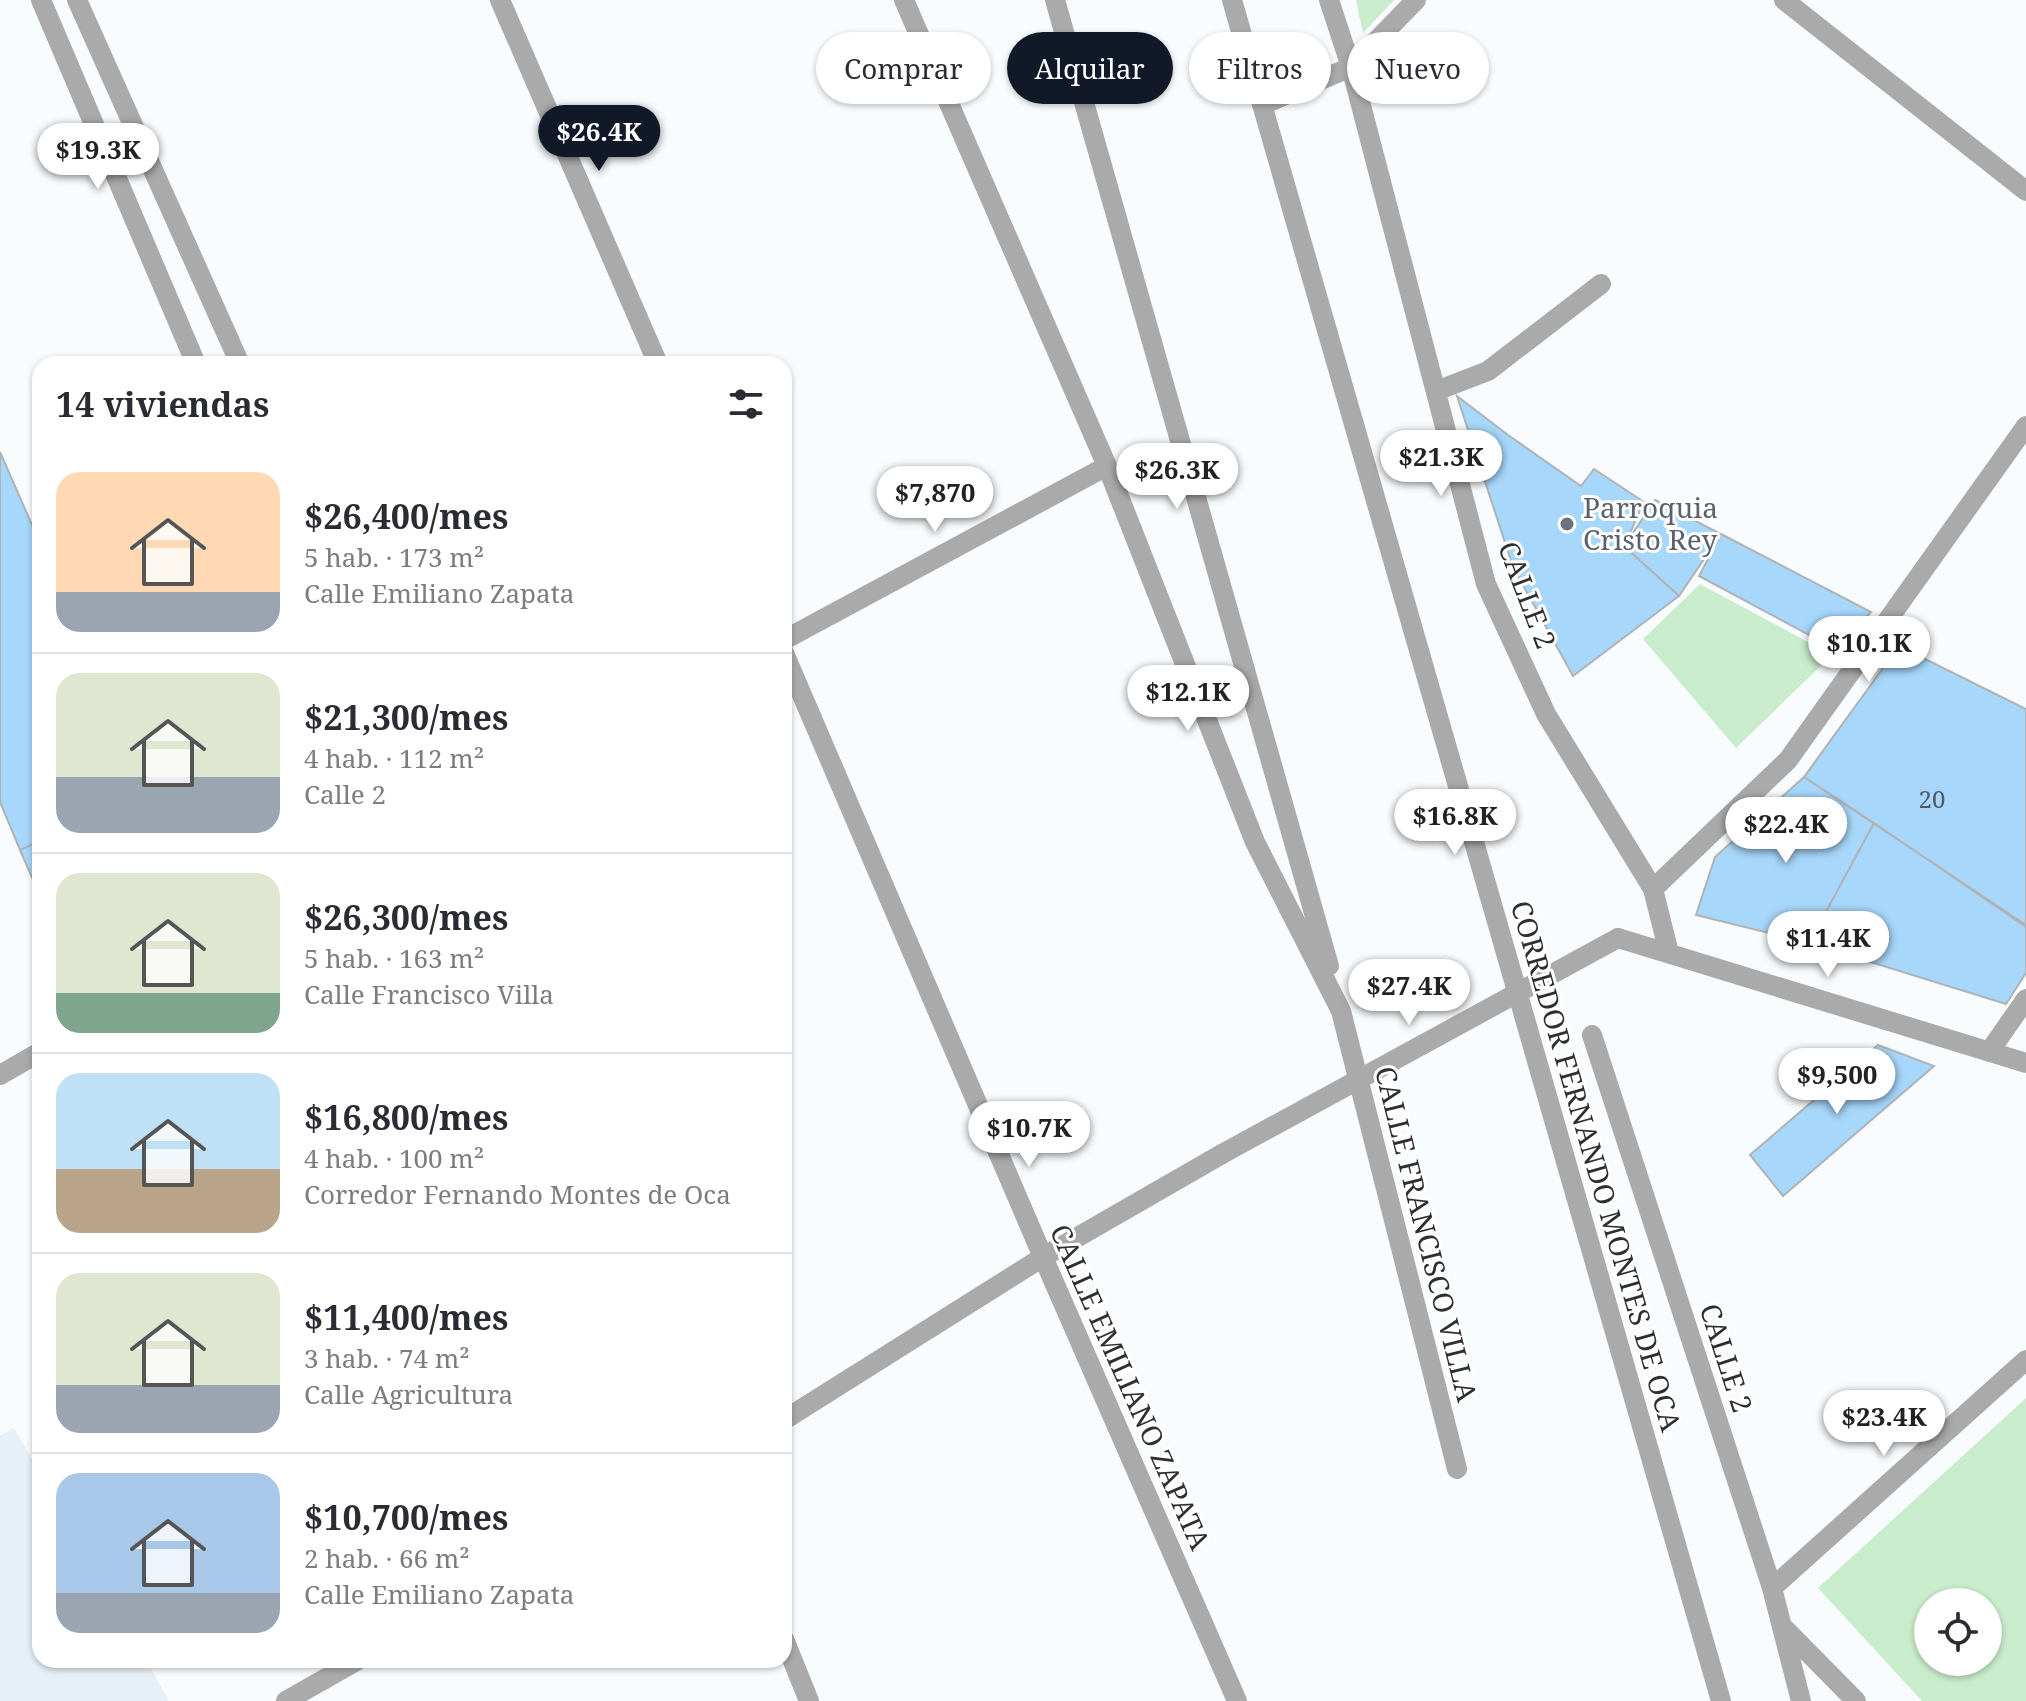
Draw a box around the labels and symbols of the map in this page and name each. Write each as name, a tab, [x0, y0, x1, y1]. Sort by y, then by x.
pin: $26.4K	[534, 105, 664, 173]
pin: $19.3K	[33, 123, 163, 191]
pin: $21.3K	[1376, 430, 1506, 498]
pin: $26.3K	[1112, 443, 1242, 511]
pin: $7,870	[870, 466, 1000, 534]
place label: Parroquia Cristo Rey	[1583, 488, 1718, 558]
marker: Parroquia Cristo Rey	[1558, 515, 1576, 533]
street label: CALLE 2	[1490, 535, 1566, 654]
pin: $10.1K	[1804, 616, 1934, 684]
pin: $12.1K	[1123, 665, 1253, 733]
house number: 20	[1919, 782, 1945, 815]
pin: $16.8K	[1390, 789, 1520, 857]
pin: $22.4K	[1721, 797, 1851, 865]
street label: CORREDOR FERNANDO MONTES DE OCA	[1503, 896, 1691, 1436]
pin: $11.4K	[1763, 911, 1893, 979]
pin: $27.4K	[1344, 959, 1474, 1027]
pin: $9,500	[1772, 1048, 1902, 1116]
street label: CALLE FRANCISCO VILLA	[1367, 1062, 1487, 1406]
pin: $10.7K	[964, 1101, 1094, 1169]
street label: CALLE EMILIANO ZAPATA	[1042, 1218, 1220, 1556]
street label: CALLE 2	[1692, 1298, 1762, 1417]
pin: $23.4K	[1819, 1390, 1949, 1458]

